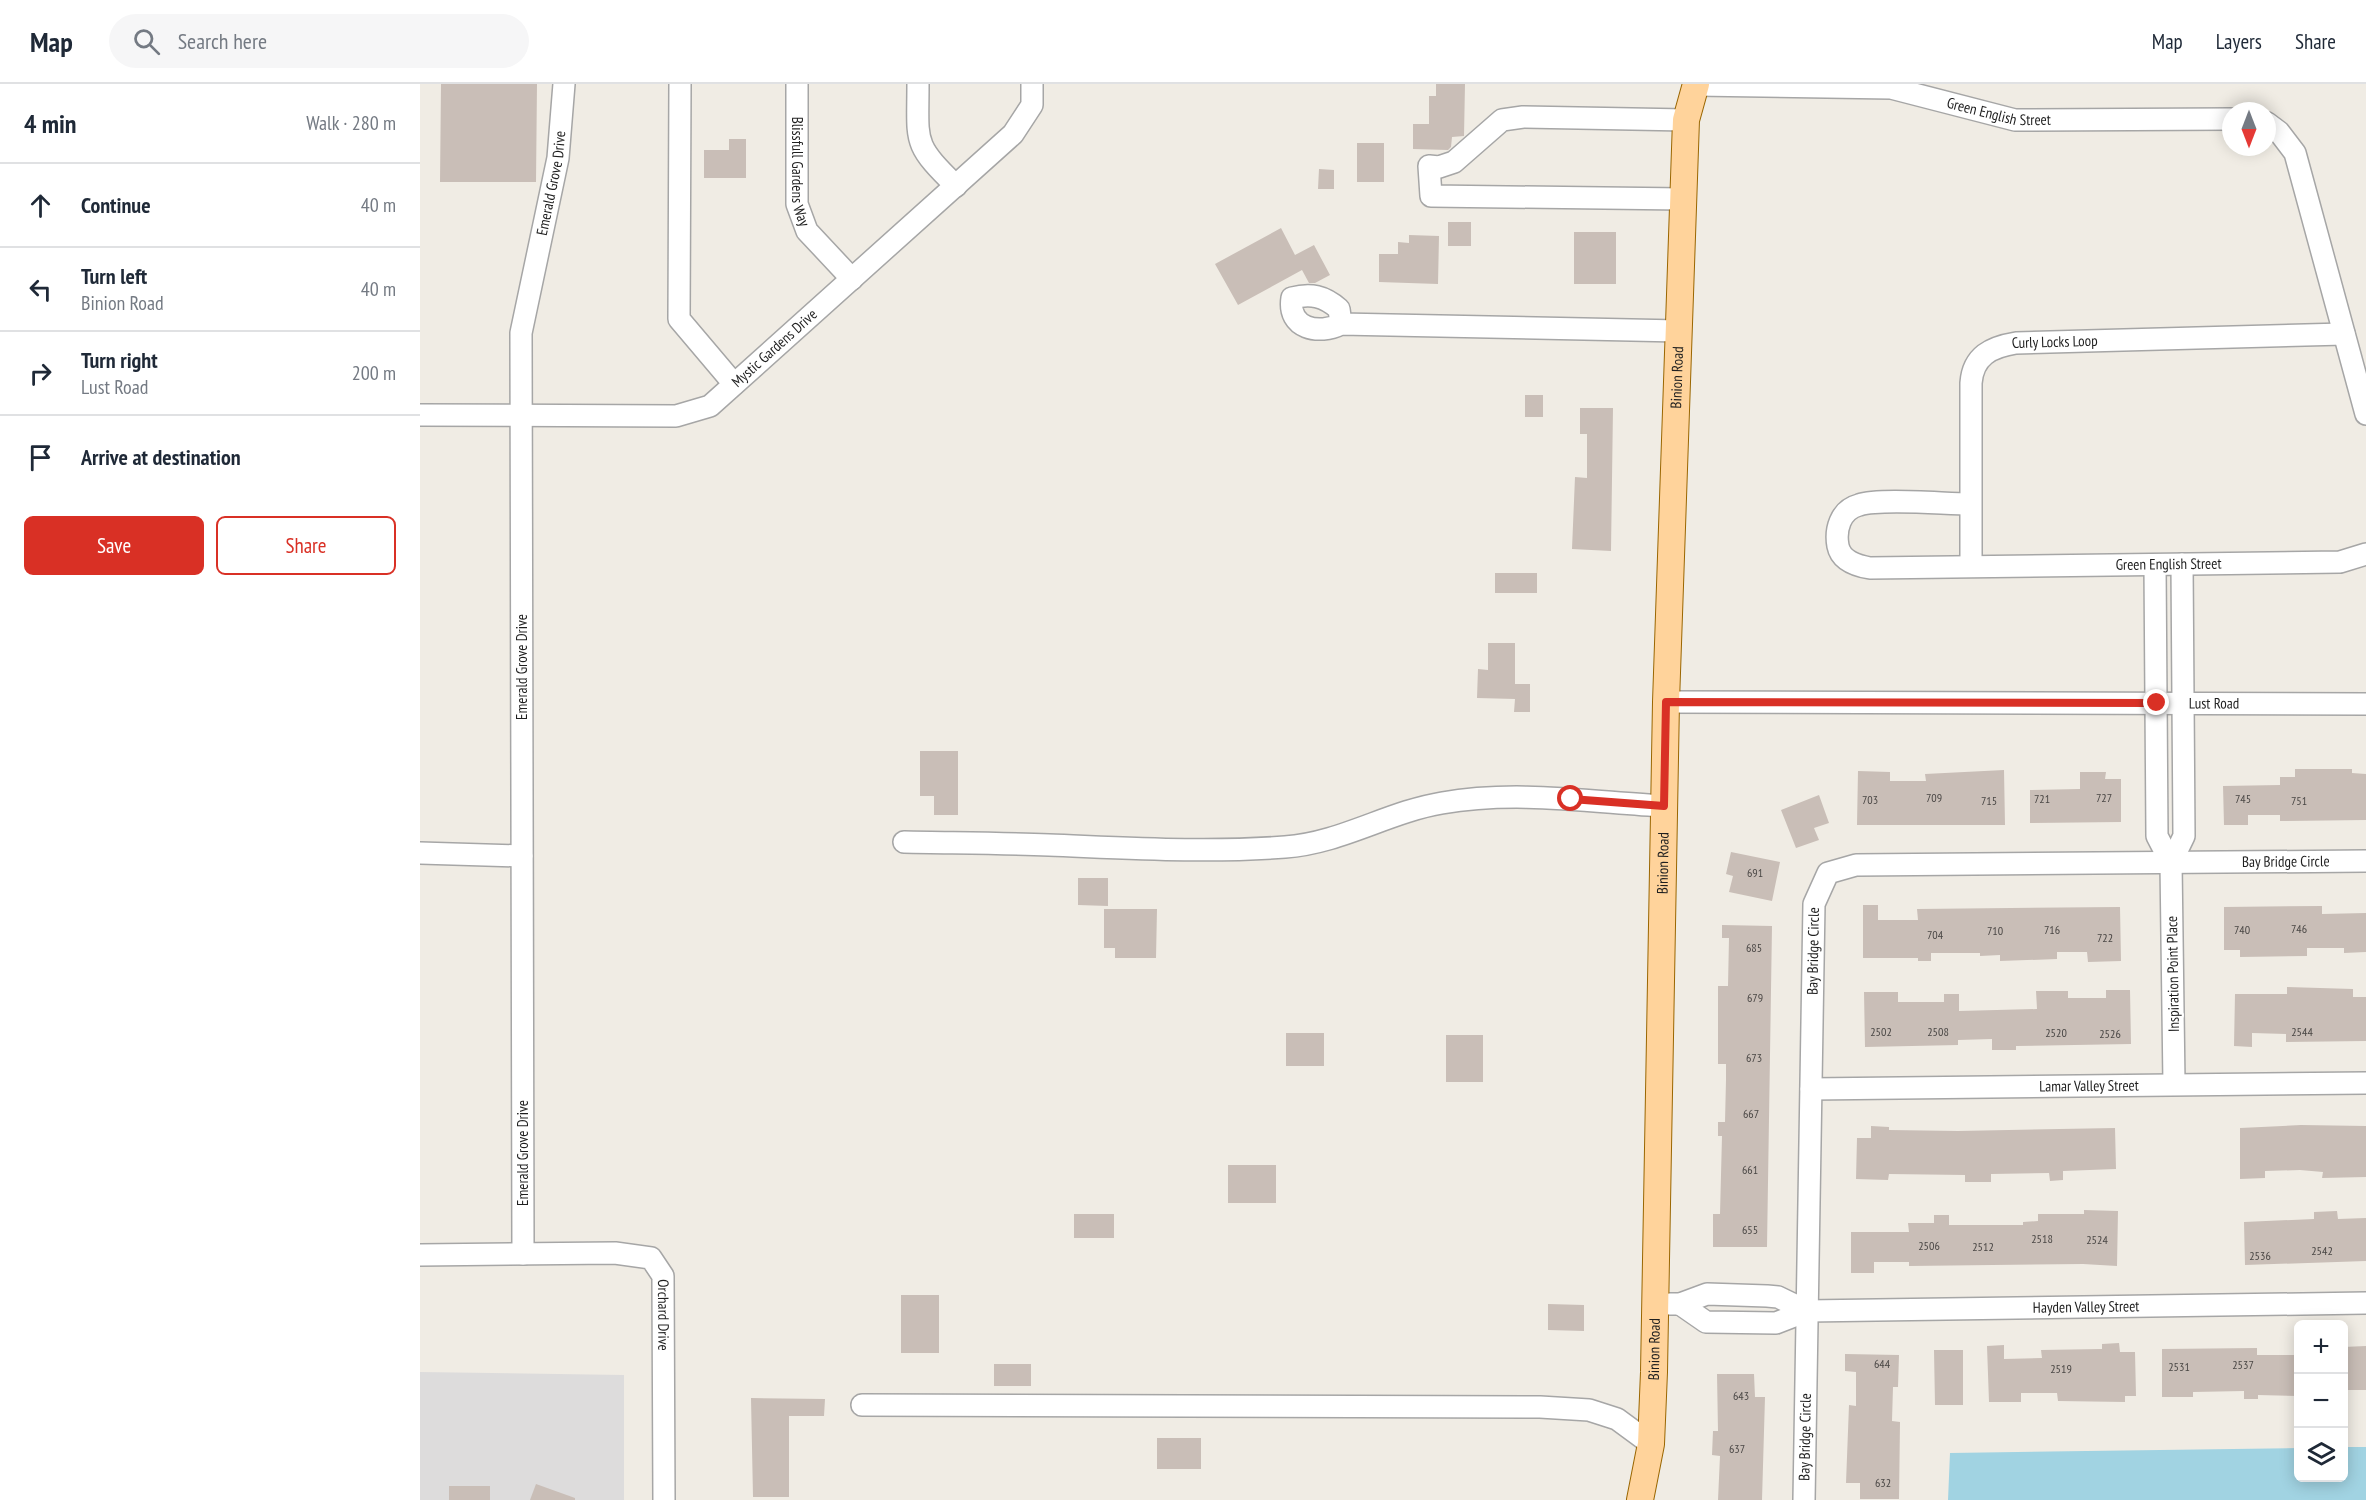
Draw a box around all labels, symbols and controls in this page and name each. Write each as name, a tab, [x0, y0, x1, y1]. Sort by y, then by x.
search box	[109, 14, 529, 68]
text: Map	[30, 23, 73, 60]
icon: search	[130, 25, 163, 58]
text: Search here	[178, 27, 267, 55]
text: Map	[2152, 28, 2183, 55]
text: Layers	[2216, 28, 2262, 55]
text: Share	[2295, 28, 2336, 55]
street label: Green English Street	[1945, 93, 2051, 129]
north arrow	[2222, 102, 2276, 156]
text: 4 min	[24, 107, 77, 140]
text: Walk · 280 m	[306, 110, 396, 136]
street label: Blissfull Gardens Way	[788, 117, 815, 229]
street label: Emerald Grove Drive	[532, 130, 569, 237]
icon: ahead	[24, 189, 57, 222]
text: Continue	[81, 191, 151, 219]
text: 40 m	[361, 192, 396, 218]
text: Turn left	[81, 262, 147, 290]
icon: left	[24, 273, 57, 306]
text: 40 m	[361, 276, 396, 302]
text: Binion Road	[81, 290, 164, 316]
street label: Mystic Gardens Drive	[727, 305, 821, 391]
street label: Curly Locks Loop	[2010, 331, 2098, 353]
text: Turn right	[81, 346, 158, 374]
street label: Binion Road	[1666, 346, 1687, 409]
icon: right	[24, 357, 57, 390]
text: 200 m	[352, 360, 396, 386]
text: Lust Road	[81, 374, 148, 400]
icon: arrive	[24, 441, 57, 474]
text: Arrive at destination	[81, 443, 241, 471]
button: Save	[24, 516, 204, 575]
button: Share	[216, 516, 396, 575]
street label: Green English Street	[2116, 554, 2222, 574]
street label: Emerald Grove Drive	[512, 614, 531, 720]
route end	[2143, 689, 2169, 715]
street label: Lust Road	[2189, 693, 2239, 713]
route start	[1557, 785, 1583, 811]
house number: 709	[1926, 790, 1942, 805]
house number: 727	[2096, 790, 2112, 805]
house number: 721	[2034, 791, 2050, 806]
house number: 745	[2235, 791, 2251, 806]
house number: 703	[1862, 792, 1878, 807]
house number: 715	[1981, 793, 1997, 808]
house number: 751	[2291, 793, 2307, 808]
street label: Binion Road	[1653, 832, 1673, 894]
street label: Bay Bridge Circle	[2242, 851, 2330, 871]
house number: 691	[1747, 865, 1763, 880]
street label: Bay Bridge Circle	[1802, 907, 1823, 995]
street label: Inspiration Point Place	[2162, 916, 2183, 1032]
house number: 746	[2291, 921, 2307, 936]
house number: 716	[2044, 922, 2060, 937]
house number: 740	[2234, 922, 2250, 937]
house number: 710	[1987, 923, 2003, 938]
house number: 704	[1927, 927, 1944, 942]
house number: 722	[2097, 930, 2113, 945]
house number: 685	[1746, 940, 1762, 955]
house number: 679	[1747, 990, 1763, 1005]
house number: 2502	[1870, 1024, 1892, 1039]
house number: 2508	[1927, 1024, 1949, 1039]
house number: 2544	[2291, 1024, 2313, 1039]
house number: 2520	[2045, 1025, 2067, 1040]
house number: 2526	[2099, 1026, 2121, 1041]
house number: 673	[1746, 1050, 1762, 1065]
street label: Lamar Valley Street	[2039, 1075, 2139, 1096]
street label: Emerald Grove Drive	[513, 1100, 532, 1206]
house number: 667	[1743, 1106, 1759, 1121]
house number: 661	[1742, 1162, 1758, 1177]
house number: 655	[1742, 1222, 1758, 1237]
house number: 2518	[2031, 1231, 2053, 1246]
house number: 2524	[2086, 1232, 2108, 1247]
house number: 2506	[1918, 1238, 1940, 1253]
house number: 2512	[1972, 1239, 1994, 1254]
house number: 2542	[2311, 1243, 2333, 1258]
house number: 2536	[2249, 1248, 2271, 1263]
street label: Orchard Drive	[654, 1279, 673, 1351]
street label: Hayden Valley Street	[2033, 1296, 2140, 1317]
street label: Binion Road	[1644, 1318, 1664, 1381]
map controls	[2294, 1320, 2348, 1482]
button: +	[2294, 1320, 2348, 1374]
house number: 644	[1874, 1356, 1891, 1371]
house number: 2537	[2232, 1357, 2254, 1372]
house number: 2531	[2168, 1359, 2190, 1374]
house number: 2519	[2050, 1361, 2072, 1376]
button: −	[2294, 1374, 2348, 1428]
house number: 643	[1733, 1388, 1749, 1403]
street label: Bay Bridge Circle	[1794, 1393, 1815, 1481]
button: layers	[2294, 1428, 2348, 1482]
house number: 637	[1729, 1441, 1745, 1456]
house number: 632	[1875, 1475, 1891, 1490]

